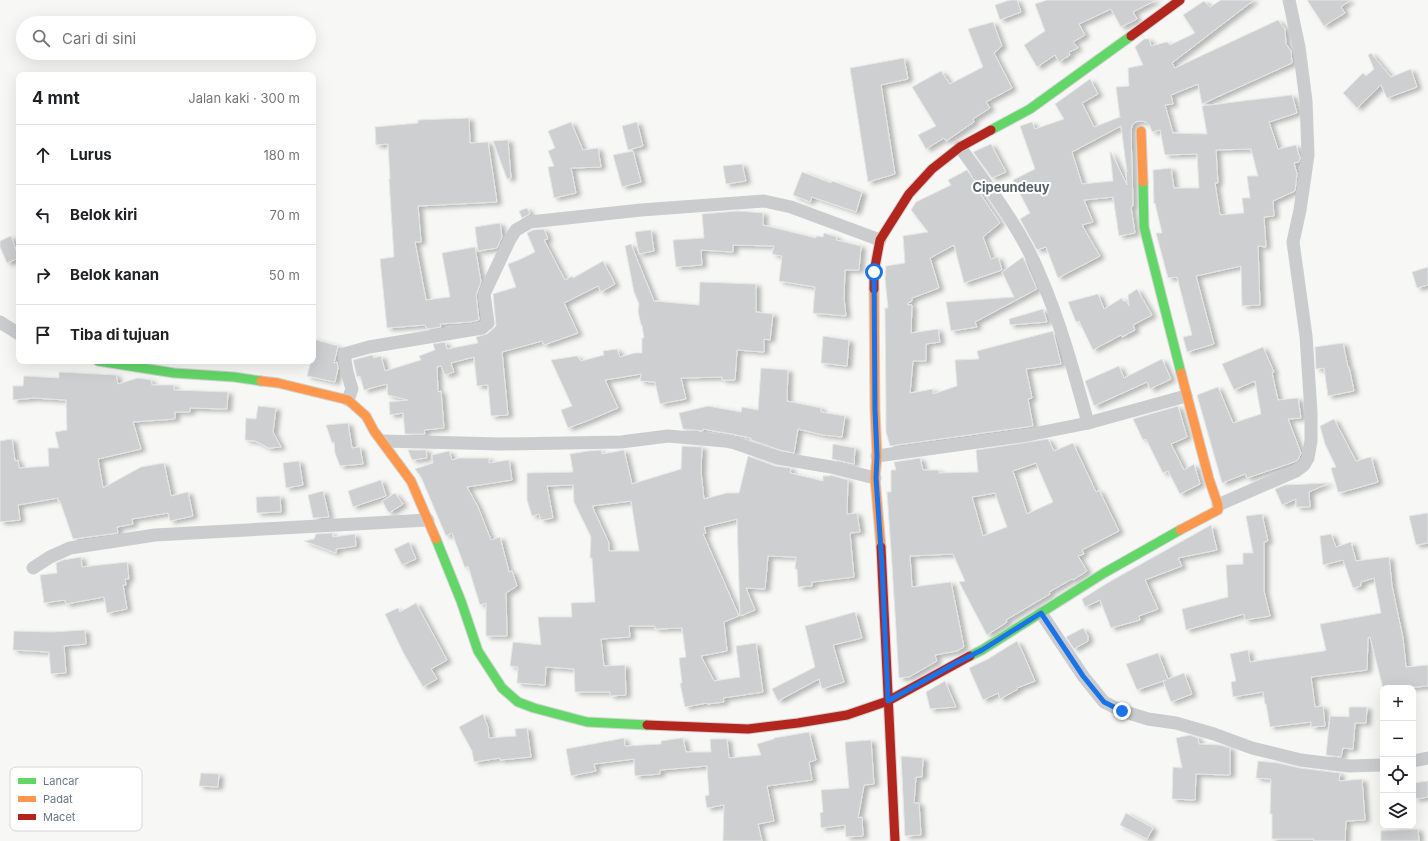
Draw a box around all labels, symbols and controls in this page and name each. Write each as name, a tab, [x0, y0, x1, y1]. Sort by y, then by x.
search box	[16, 16, 316, 60]
icon: search	[30, 27, 52, 49]
text: Cari di sini	[62, 29, 136, 48]
text: 4 mnt	[32, 88, 80, 108]
text: Jalan kaki · 300 m	[188, 90, 300, 106]
icon: ahead	[32, 144, 54, 166]
text: Lurus	[70, 145, 112, 164]
text: 180 m	[263, 147, 300, 163]
district label: Cipeundeuy	[972, 179, 1050, 195]
icon: left	[32, 204, 54, 226]
text: Belok kiri	[70, 205, 137, 224]
text: 70 m	[270, 207, 300, 223]
route start	[865, 263, 883, 281]
icon: right	[32, 264, 54, 286]
text: Belok kanan	[70, 265, 159, 284]
text: 50 m	[269, 267, 300, 283]
icon: arrive	[32, 324, 54, 346]
text: Tiba di tujuan	[70, 325, 169, 344]
map controls	[1380, 685, 1416, 829]
button: +	[1380, 685, 1416, 721]
route end	[1113, 702, 1131, 720]
button: −	[1380, 721, 1416, 757]
button: locate	[1380, 757, 1416, 793]
legend	[10, 767, 142, 831]
text: Lancar	[43, 774, 79, 788]
text: Padat	[43, 792, 73, 806]
button: layers	[1380, 793, 1416, 829]
text: Macet	[43, 810, 76, 824]

